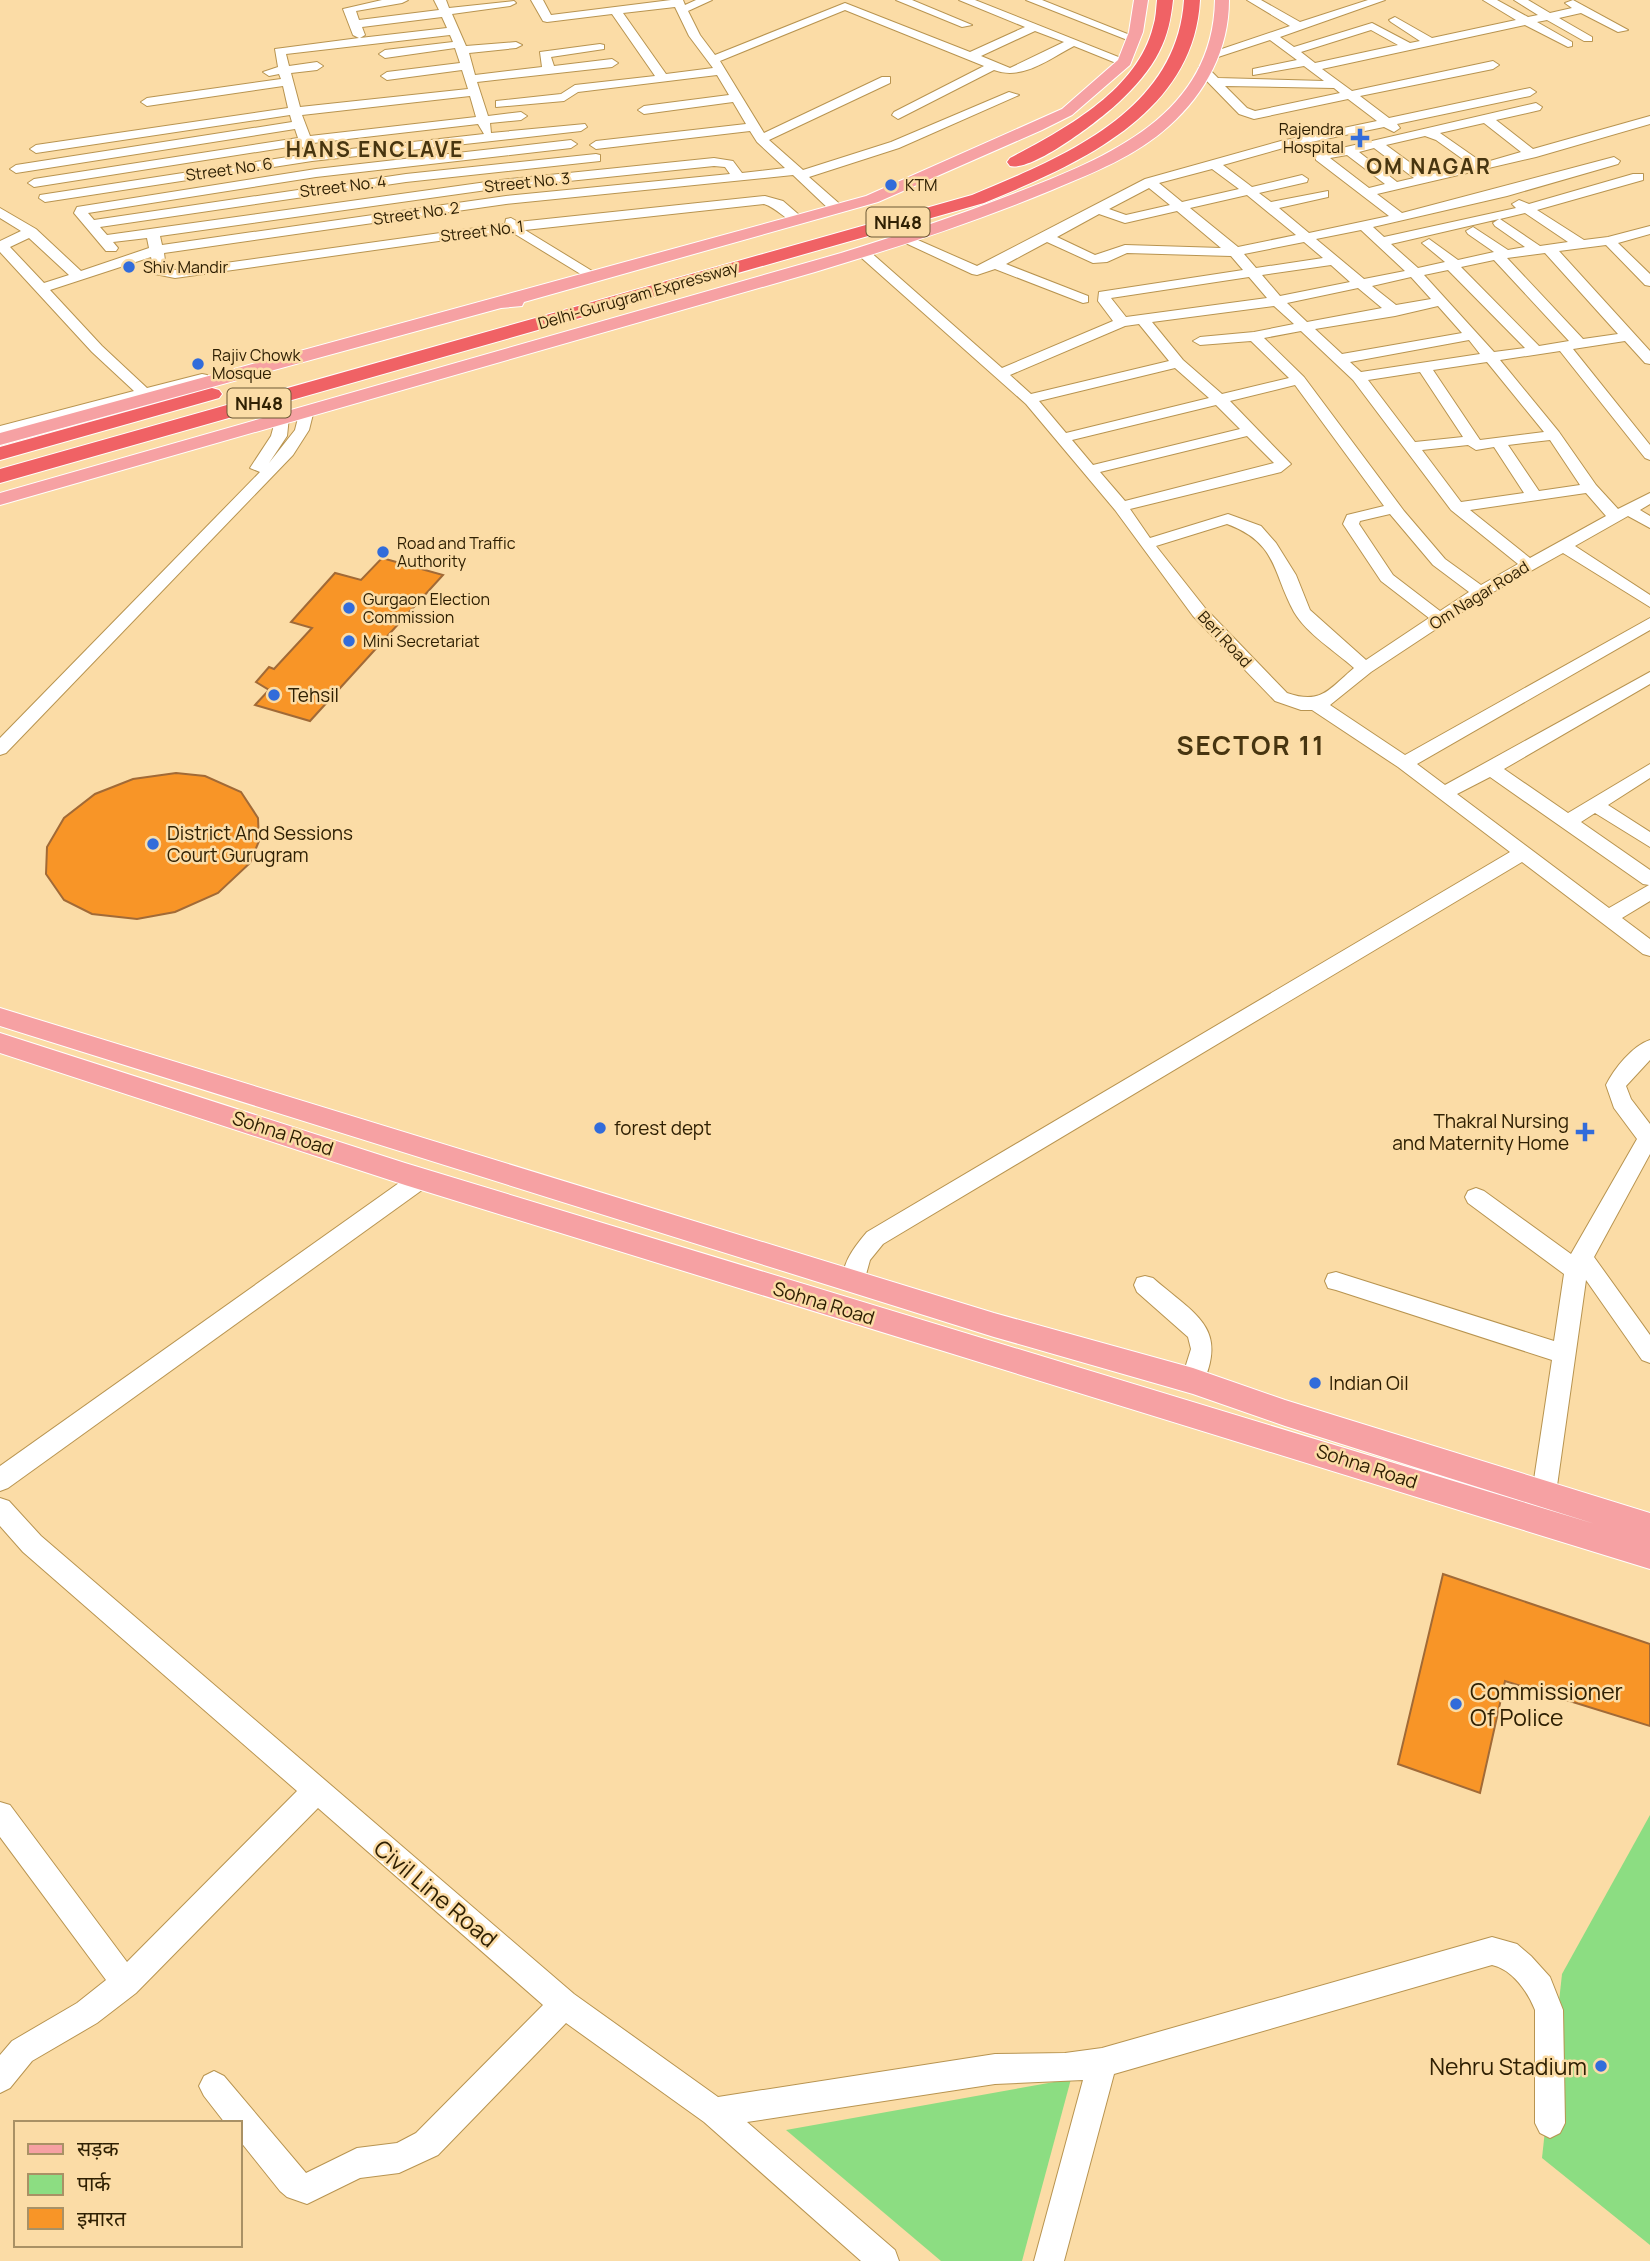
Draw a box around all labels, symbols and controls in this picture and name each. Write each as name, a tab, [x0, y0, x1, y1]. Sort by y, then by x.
place label: Rajendra Hospital	[1279, 118, 1344, 158]
marker: Rajendra Hospital	[1350, 128, 1370, 148]
district label: HANS ENCLAVE	[286, 135, 464, 163]
street label: Street No. 6	[184, 152, 274, 186]
district label: OM NAGAR	[1366, 152, 1492, 180]
street label: Street No. 3	[483, 167, 571, 197]
street label: Street No. 4	[298, 170, 388, 202]
place label: KTM	[905, 174, 938, 196]
marker: KTM	[883, 177, 899, 193]
street label: Street No. 2	[372, 196, 460, 230]
road number: NH48	[866, 208, 930, 236]
street label: Street No. 1	[439, 215, 525, 247]
place label: Shiv Mandir	[143, 256, 228, 278]
street label: Delhi-Gurugram Expressway	[535, 256, 741, 334]
marker: Shiv Mandir	[121, 259, 137, 275]
place label: Rajiv Chowk Mosque	[212, 344, 301, 384]
marker: Rajiv Chowk Mosque	[190, 356, 206, 372]
road number: NH48	[228, 388, 290, 418]
place label: Road and Traffic Authority	[397, 532, 516, 572]
marker: Road and Traffic Authority	[375, 544, 391, 560]
street label: Om Nagar Road	[1425, 556, 1533, 634]
place label: Gurgaon Election Commission	[363, 588, 490, 628]
marker: Gurgaon Election Commission	[341, 600, 357, 616]
street label: Beri Road	[1193, 606, 1257, 672]
place label: Mini Secretariat	[363, 630, 480, 652]
marker: Mini Secretariat	[341, 633, 357, 649]
place label: Tehsil	[288, 682, 339, 708]
marker: Tehsil	[266, 687, 282, 703]
district label: SECTOR 11	[1176, 727, 1326, 763]
place label: District And Sessions Court Gurugram	[167, 820, 353, 868]
marker: District And Sessions Court Gurugram	[145, 836, 161, 852]
street label: Sohna Road	[229, 1104, 337, 1162]
place label: Thakral Nursing and Maternity Home	[1392, 1108, 1569, 1156]
place label: forest dept	[614, 1115, 712, 1141]
marker: forest dept	[592, 1120, 608, 1136]
marker: Thakral Nursing and Maternity Home	[1575, 1122, 1595, 1142]
street label: Sohna Road	[770, 1275, 878, 1331]
place label: Indian Oil	[1329, 1370, 1409, 1396]
marker: Indian Oil	[1307, 1375, 1323, 1391]
street label: Sohna Road	[1313, 1437, 1421, 1495]
place label: Commissioner Of Police	[1470, 1675, 1623, 1733]
marker: Commissioner Of Police	[1448, 1696, 1464, 1712]
street label: Civil Line Road	[367, 1832, 505, 1954]
place label: Nehru Stadium	[1429, 2050, 1587, 2082]
marker: Nehru Stadium	[1593, 2058, 1609, 2074]
legend	[14, 2121, 242, 2247]
text: सड़क	[77, 2134, 119, 2162]
text: पार्क	[77, 2169, 111, 2197]
text: इमारत	[77, 2204, 127, 2232]

